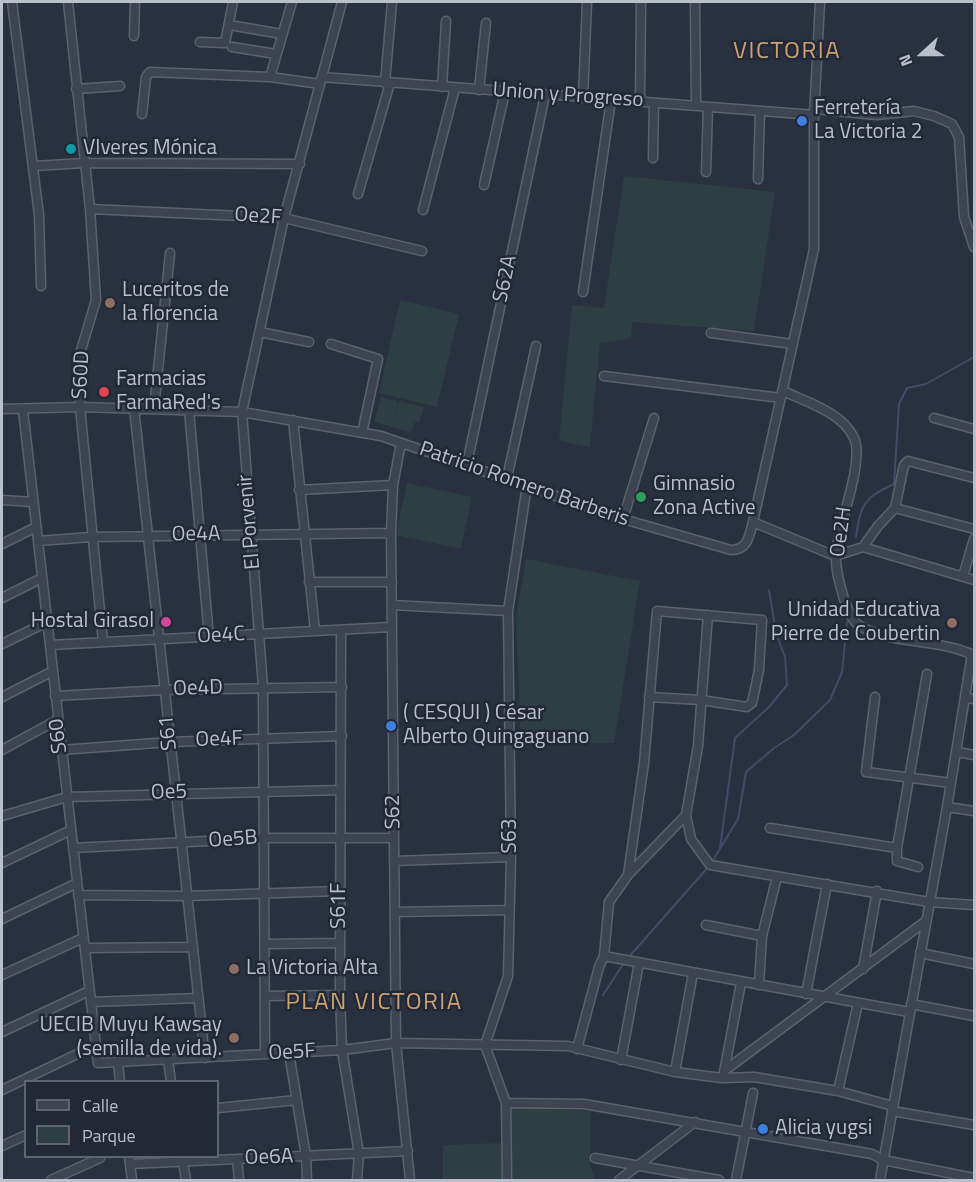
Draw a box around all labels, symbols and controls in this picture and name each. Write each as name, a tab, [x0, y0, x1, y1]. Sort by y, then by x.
north arrow	[892, 24, 952, 84]
district label: VICTORIA	[733, 38, 841, 66]
text: N	[892, 51, 918, 70]
street label: Union y Progreso	[492, 78, 644, 114]
place label: Ferretería La Victoria 2	[814, 96, 922, 146]
marker: Ferretería La Victoria 2	[795, 114, 809, 128]
place label: VIveres Mónica	[83, 136, 217, 162]
marker: VIveres Mónica	[64, 142, 78, 156]
street label: Oe2F	[234, 203, 282, 231]
street label: S62A	[489, 253, 523, 305]
place label: Luceritos de la florencia	[122, 278, 229, 328]
marker: Luceritos de la florencia	[103, 296, 117, 310]
street label: S60D	[68, 350, 96, 400]
place label: Farmacias FarmaRed's	[116, 367, 221, 417]
marker: Farmacias FarmaRed's	[97, 385, 111, 399]
street label: Patricio Romero Barberis	[416, 437, 632, 533]
place label: Gimnasio Zona Active	[653, 472, 756, 522]
street label: El Porvenir	[233, 473, 267, 571]
marker: Gimnasio Zona Active	[634, 490, 648, 504]
street label: Oe2H	[826, 505, 858, 559]
street label: Oe4A	[171, 522, 221, 548]
place label: Unidad Educativa Pierre de Coubertin	[771, 598, 940, 648]
place label: Hostal Girasol	[31, 609, 154, 635]
marker: Hostal Girasol	[159, 615, 173, 629]
marker: Unidad Educativa Pierre de Coubertin	[945, 616, 959, 630]
street label: Oe4C	[197, 622, 245, 650]
street label: Oe4D	[173, 676, 223, 702]
place label: ( CESQUI ) César Alberto Quingaguano	[403, 701, 589, 751]
street label: S61	[155, 714, 183, 752]
street label: S60	[44, 717, 74, 755]
marker: ( CESQUI ) César Alberto Quingaguano	[384, 719, 398, 733]
street label: Oe4F	[195, 727, 243, 753]
street label: Oe5	[150, 780, 188, 806]
street label: S62	[381, 794, 407, 830]
street label: S63	[498, 819, 524, 853]
street label: Oe5B	[208, 826, 258, 854]
street label: S61F	[327, 883, 353, 929]
place label: La Victoria Alta	[246, 956, 378, 982]
marker: La Victoria Alta	[227, 962, 241, 976]
district label: PLAN VICTORIA	[286, 989, 462, 1017]
place label: UECIB Muyu Kawsay (semilla de vida).	[39, 1013, 222, 1063]
marker: UECIB Muyu Kawsay (semilla de vida).	[227, 1031, 241, 1045]
street label: Oe5F	[268, 1039, 316, 1067]
legend	[24, 1080, 219, 1158]
text: Calle	[82, 1092, 118, 1119]
place label: Alicia yugsi	[775, 1116, 872, 1142]
text: Parque	[82, 1122, 136, 1149]
marker: Alicia yugsi	[756, 1122, 770, 1136]
street label: Oe6A	[244, 1145, 294, 1171]

